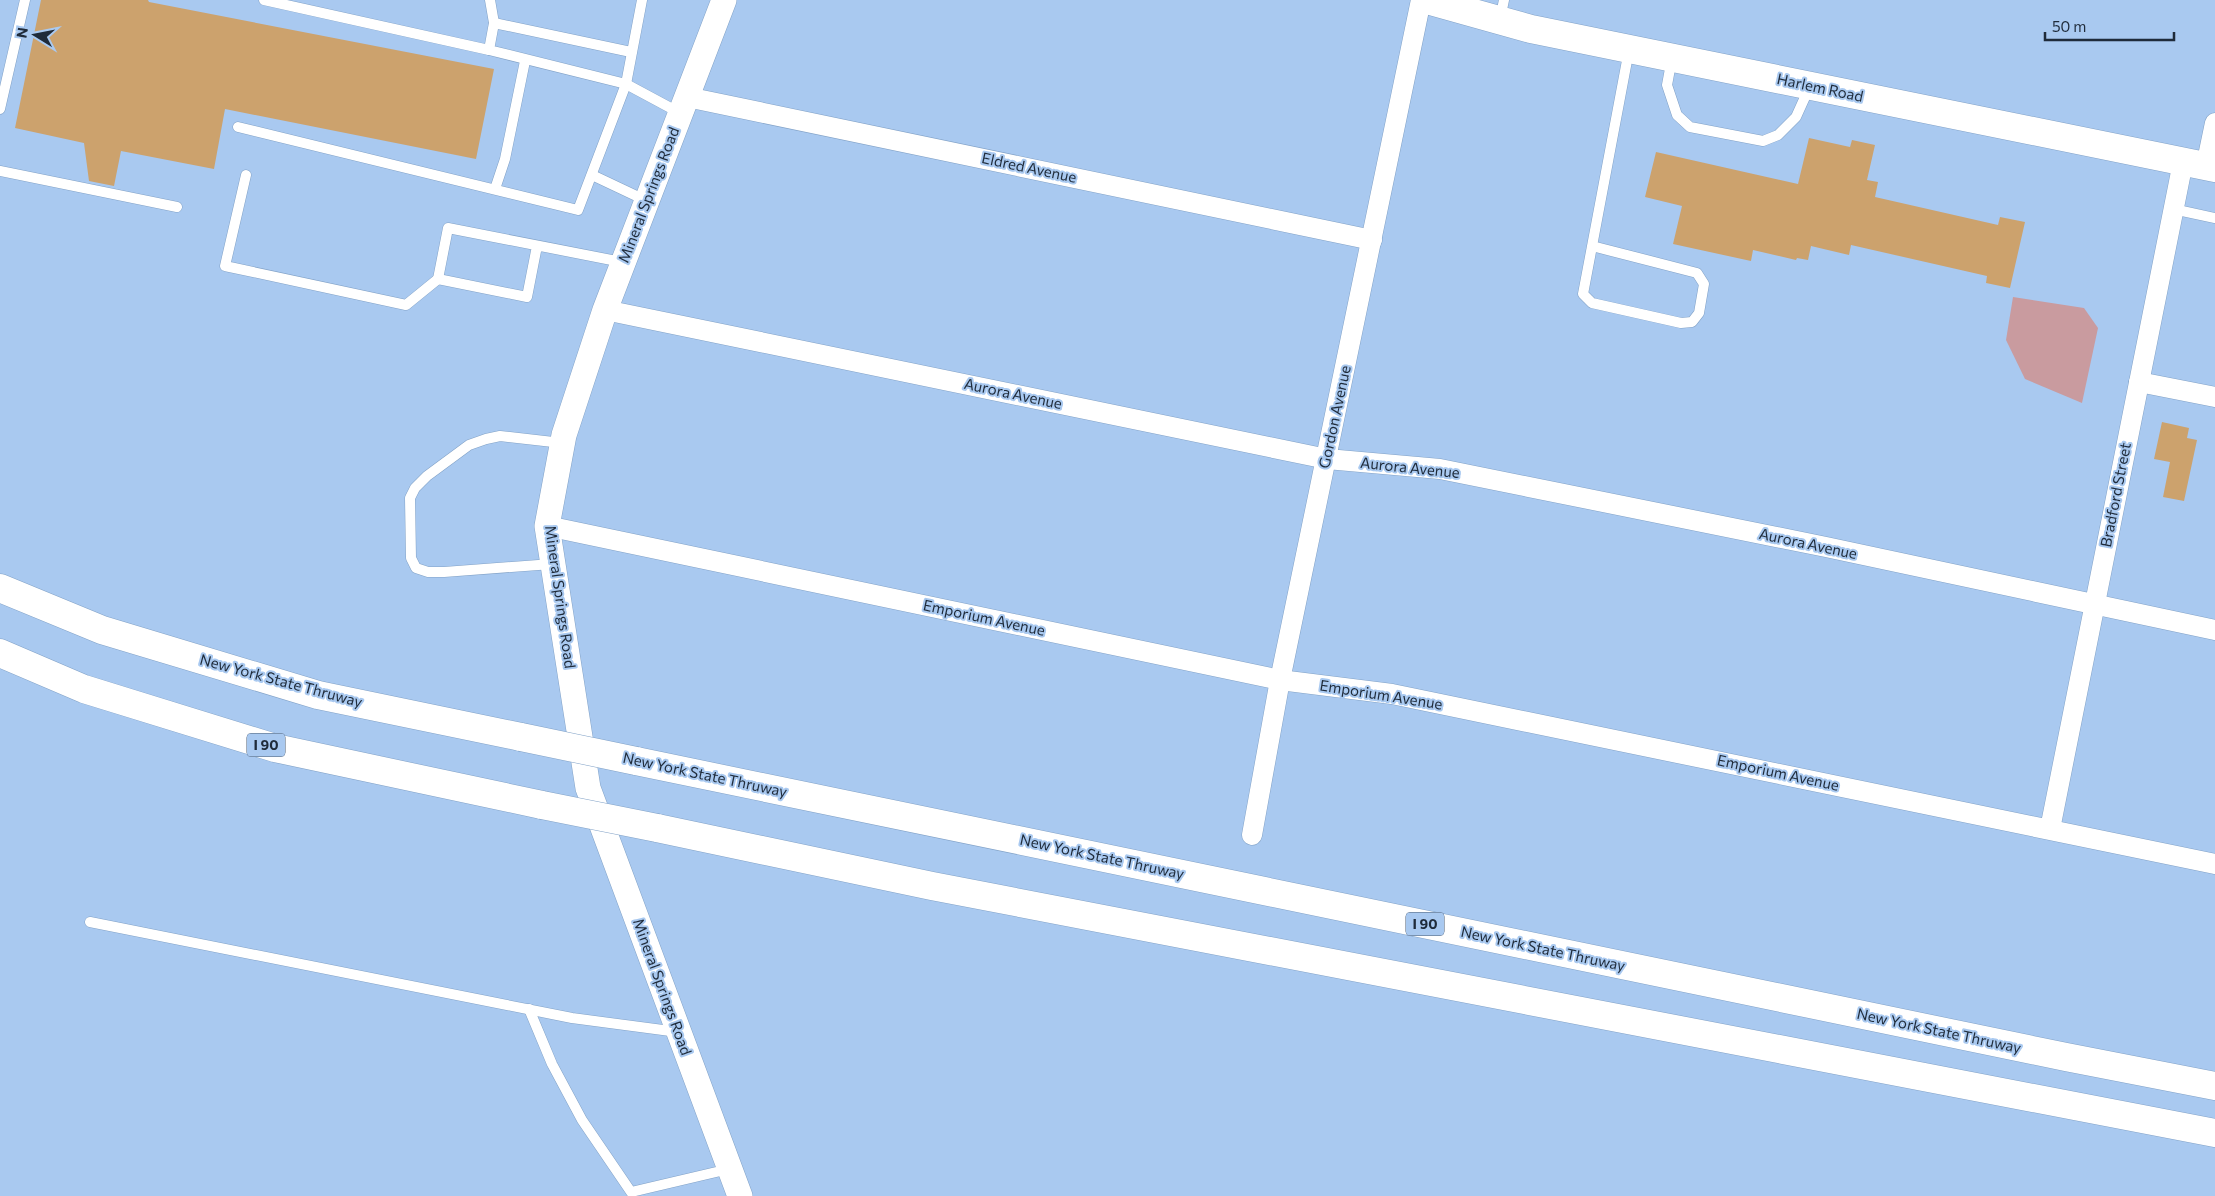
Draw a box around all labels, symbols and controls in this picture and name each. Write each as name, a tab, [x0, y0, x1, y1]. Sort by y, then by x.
north arrow	[10, 10, 60, 60]
scale bar	[2045, 10, 2174, 42]
text: 50 m	[2052, 17, 2086, 35]
text: N	[12, 26, 31, 39]
street label: Harlem Road	[1775, 69, 1865, 105]
street label: Mineral Springs Road	[614, 124, 682, 265]
street label: Eldred Avenue	[980, 148, 1078, 186]
street label: Gordon Avenue	[1314, 364, 1354, 470]
street label: Aurora Avenue	[963, 374, 1064, 412]
street label: Bradford Street	[2096, 441, 2134, 549]
street label: Aurora Avenue	[1360, 453, 1461, 481]
street label: Mineral Springs Road	[542, 524, 580, 669]
street label: Aurora Avenue	[1758, 524, 1859, 562]
street label: Emporium Avenue	[922, 595, 1047, 639]
street label: New York State Thruway	[198, 650, 365, 710]
street label: Emporium Avenue	[1319, 675, 1444, 713]
road number: I 90	[247, 734, 285, 756]
street label: New York State Thruway	[621, 748, 789, 800]
street label: Emporium Avenue	[1716, 750, 1841, 794]
street label: New York State Thruway	[1018, 830, 1186, 882]
road number: I 90	[1406, 912, 1444, 936]
street label: Mineral Springs Road	[630, 916, 696, 1057]
street label: New York State Thruway	[1459, 922, 1627, 974]
street label: New York State Thruway	[1855, 1004, 2023, 1056]

